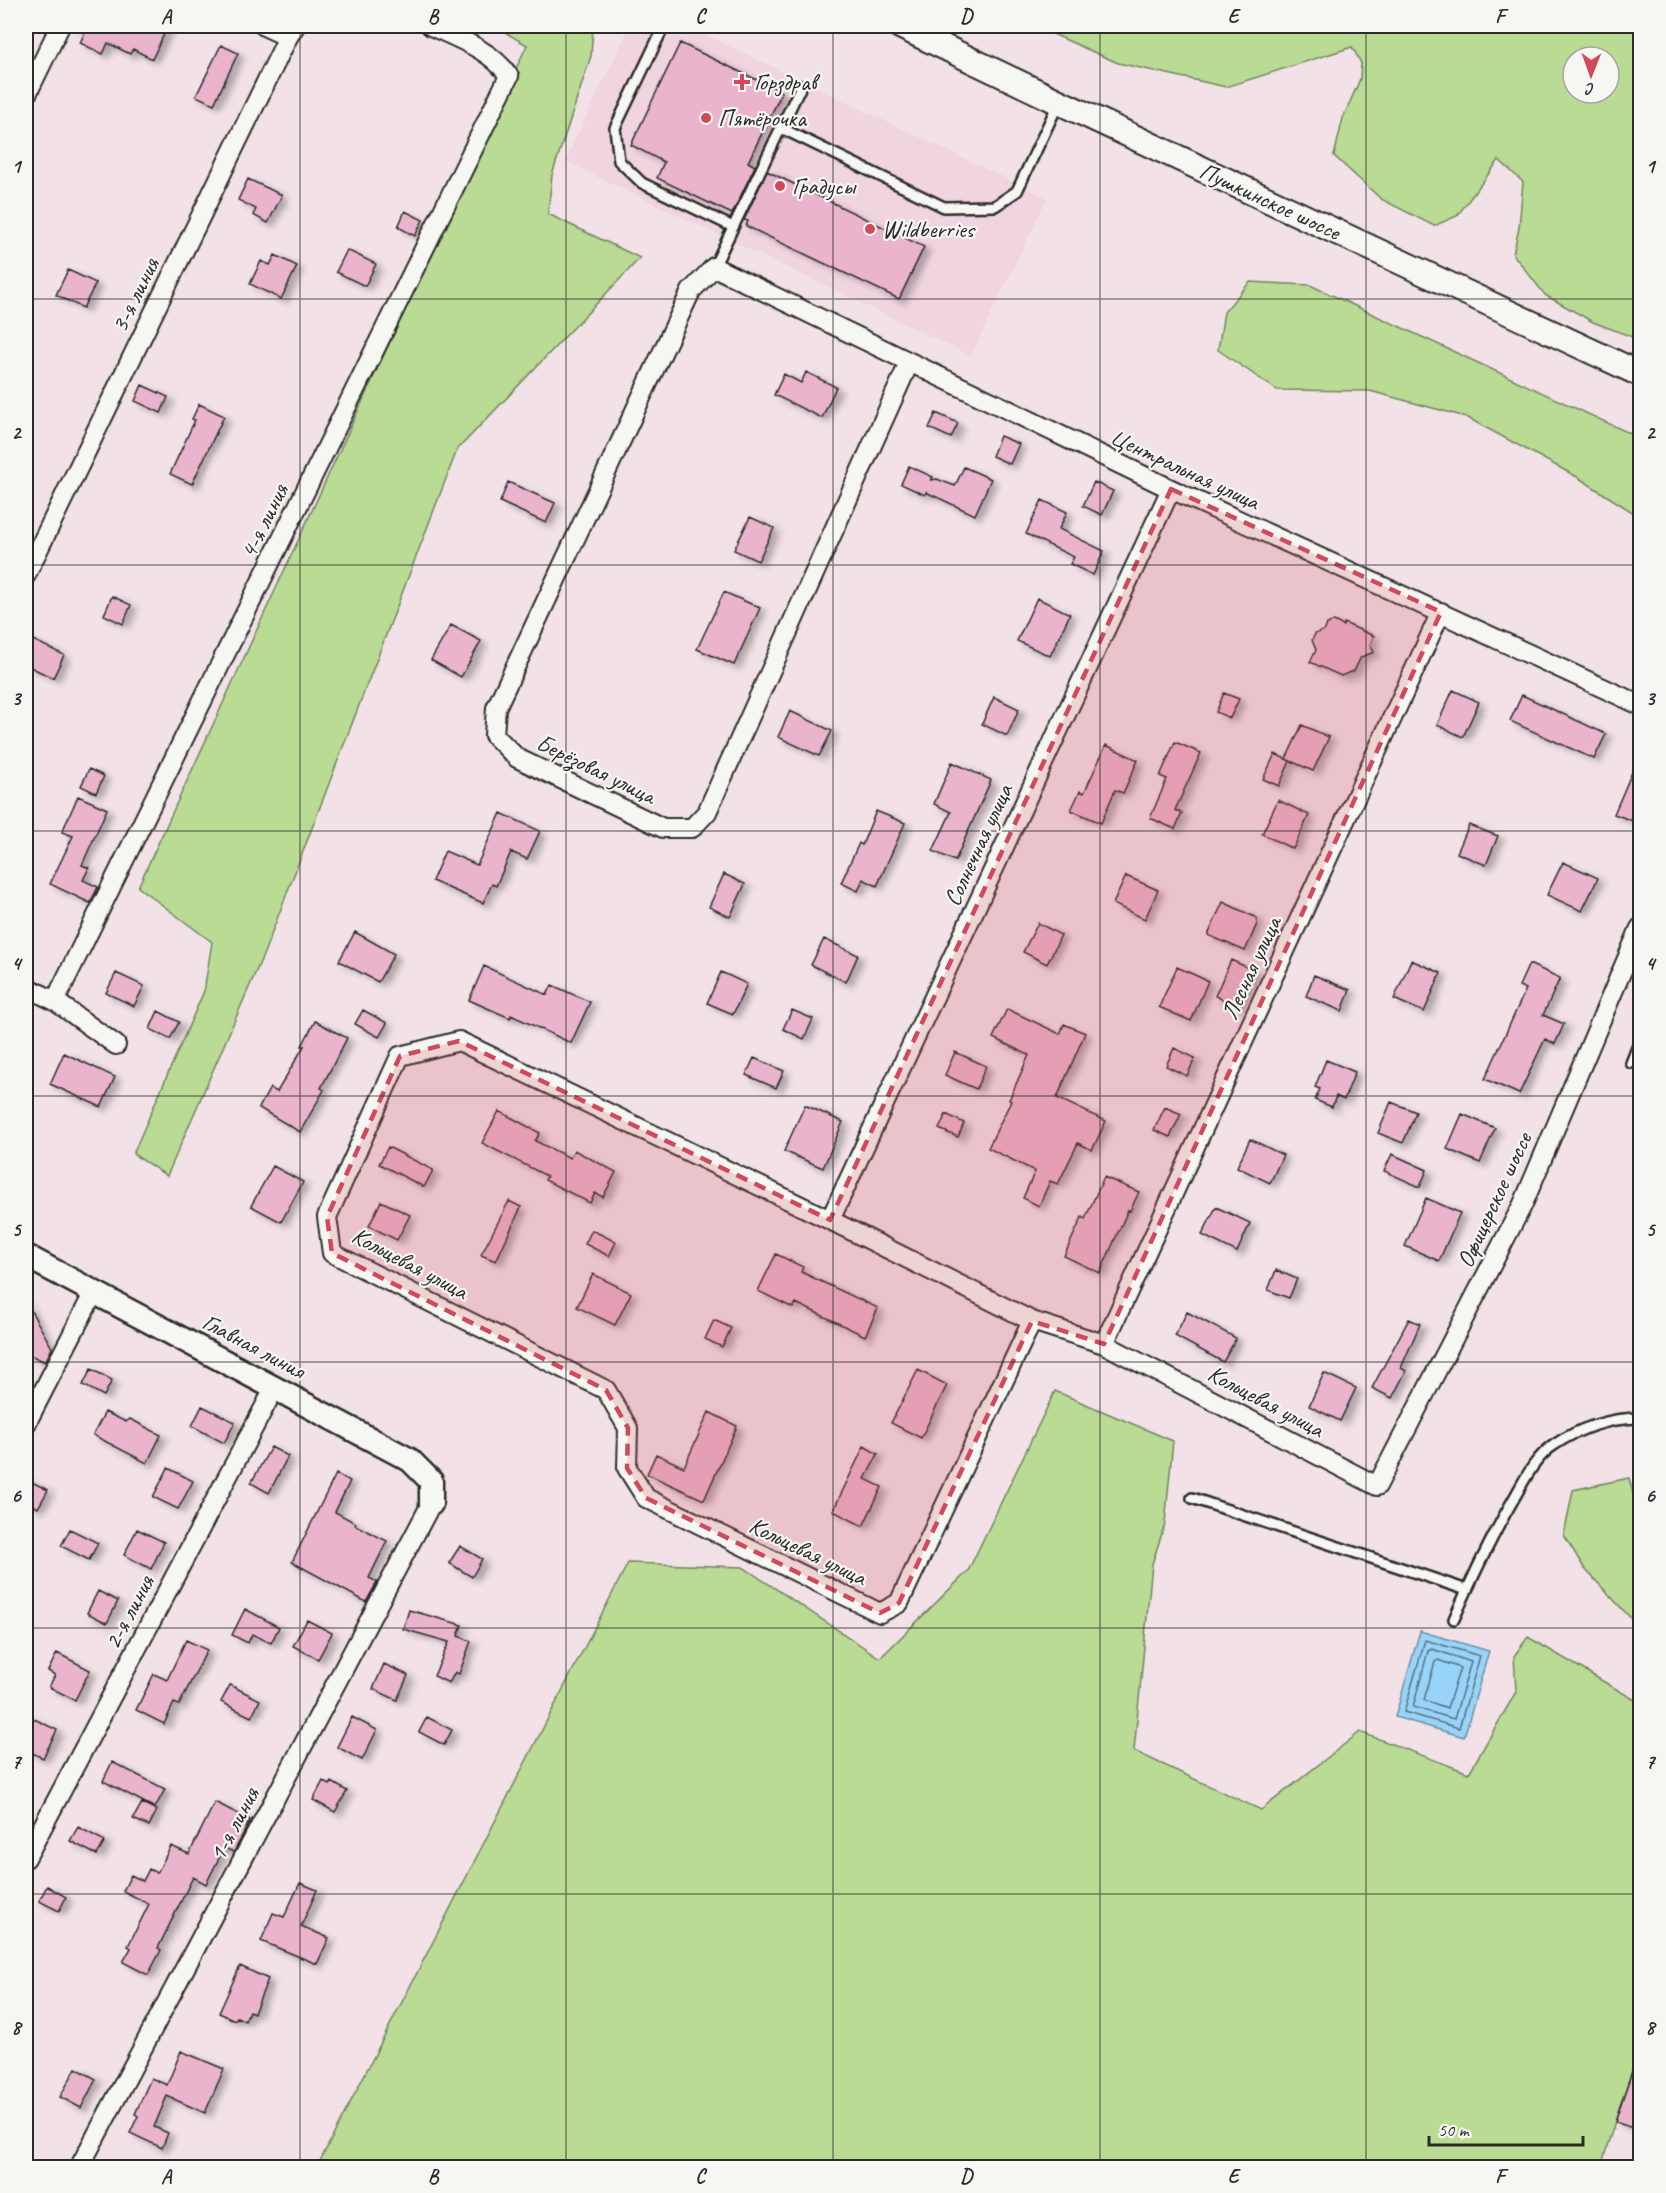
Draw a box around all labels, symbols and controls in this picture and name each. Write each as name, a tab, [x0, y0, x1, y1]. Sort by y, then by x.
text: A	[161, 4, 173, 29]
text: B	[428, 4, 440, 29]
text: C	[695, 4, 707, 29]
text: D	[960, 4, 974, 29]
text: E	[1228, 4, 1242, 29]
text: F	[1495, 4, 1509, 29]
north arrow	[1561, 45, 1621, 105]
place label: Горздрав	[754, 67, 821, 97]
marker: Горздрав	[735, 75, 749, 89]
text: С	[1585, 79, 1595, 99]
place label: Пятёрочка	[718, 103, 807, 133]
marker: Пятёрочка	[699, 111, 713, 125]
text: 1	[12, 154, 23, 179]
text: 1	[1646, 154, 1657, 179]
street label: Пушкинское шоссе	[1195, 155, 1347, 248]
place label: Градусы	[792, 171, 858, 201]
marker: Градусы	[773, 179, 787, 193]
place label: Wildberries	[882, 214, 976, 244]
marker: Wildberries	[863, 222, 877, 236]
street label: 3-я линия	[104, 252, 166, 337]
text: 2	[12, 420, 23, 445]
text: 2	[1646, 420, 1657, 445]
street label: Центральная улица	[1106, 421, 1266, 517]
street label: 4-я линия	[233, 478, 295, 563]
text: 3	[12, 686, 23, 711]
text: 3	[1646, 686, 1657, 711]
street label: Берёзовая улица	[531, 727, 662, 813]
street label: Солнечная улица	[937, 778, 1020, 911]
street label: Лесная улица	[1214, 910, 1289, 1024]
text: 4	[12, 951, 24, 976]
text: 4	[1646, 951, 1658, 976]
street label: Офицерское шоссе	[1450, 1126, 1539, 1272]
text: 5	[12, 1217, 23, 1242]
text: 5	[1646, 1217, 1657, 1242]
street label: Кольцевая улица	[347, 1220, 474, 1307]
street label: Главная линия	[198, 1307, 312, 1386]
street label: Кольцевая улица	[1203, 1358, 1330, 1445]
text: 6	[11, 1483, 22, 1508]
text: 6	[1645, 1483, 1656, 1508]
street label: Кольцевая улица	[744, 1510, 873, 1593]
street label: 2-я линия	[97, 1569, 161, 1654]
text: 7	[12, 1749, 23, 1774]
text: 7	[1646, 1749, 1657, 1774]
street label: 1-я линия	[202, 1781, 266, 1866]
text: 8	[12, 2015, 24, 2040]
text: 8	[1646, 2015, 1658, 2040]
scale bar	[1429, 2109, 1584, 2147]
text: 50 m	[1438, 2119, 1471, 2141]
text: A	[161, 2164, 173, 2189]
text: B	[428, 2164, 440, 2189]
text: C	[695, 2164, 707, 2189]
text: D	[960, 2164, 974, 2189]
text: E	[1228, 2164, 1242, 2189]
text: F	[1495, 2164, 1509, 2189]

